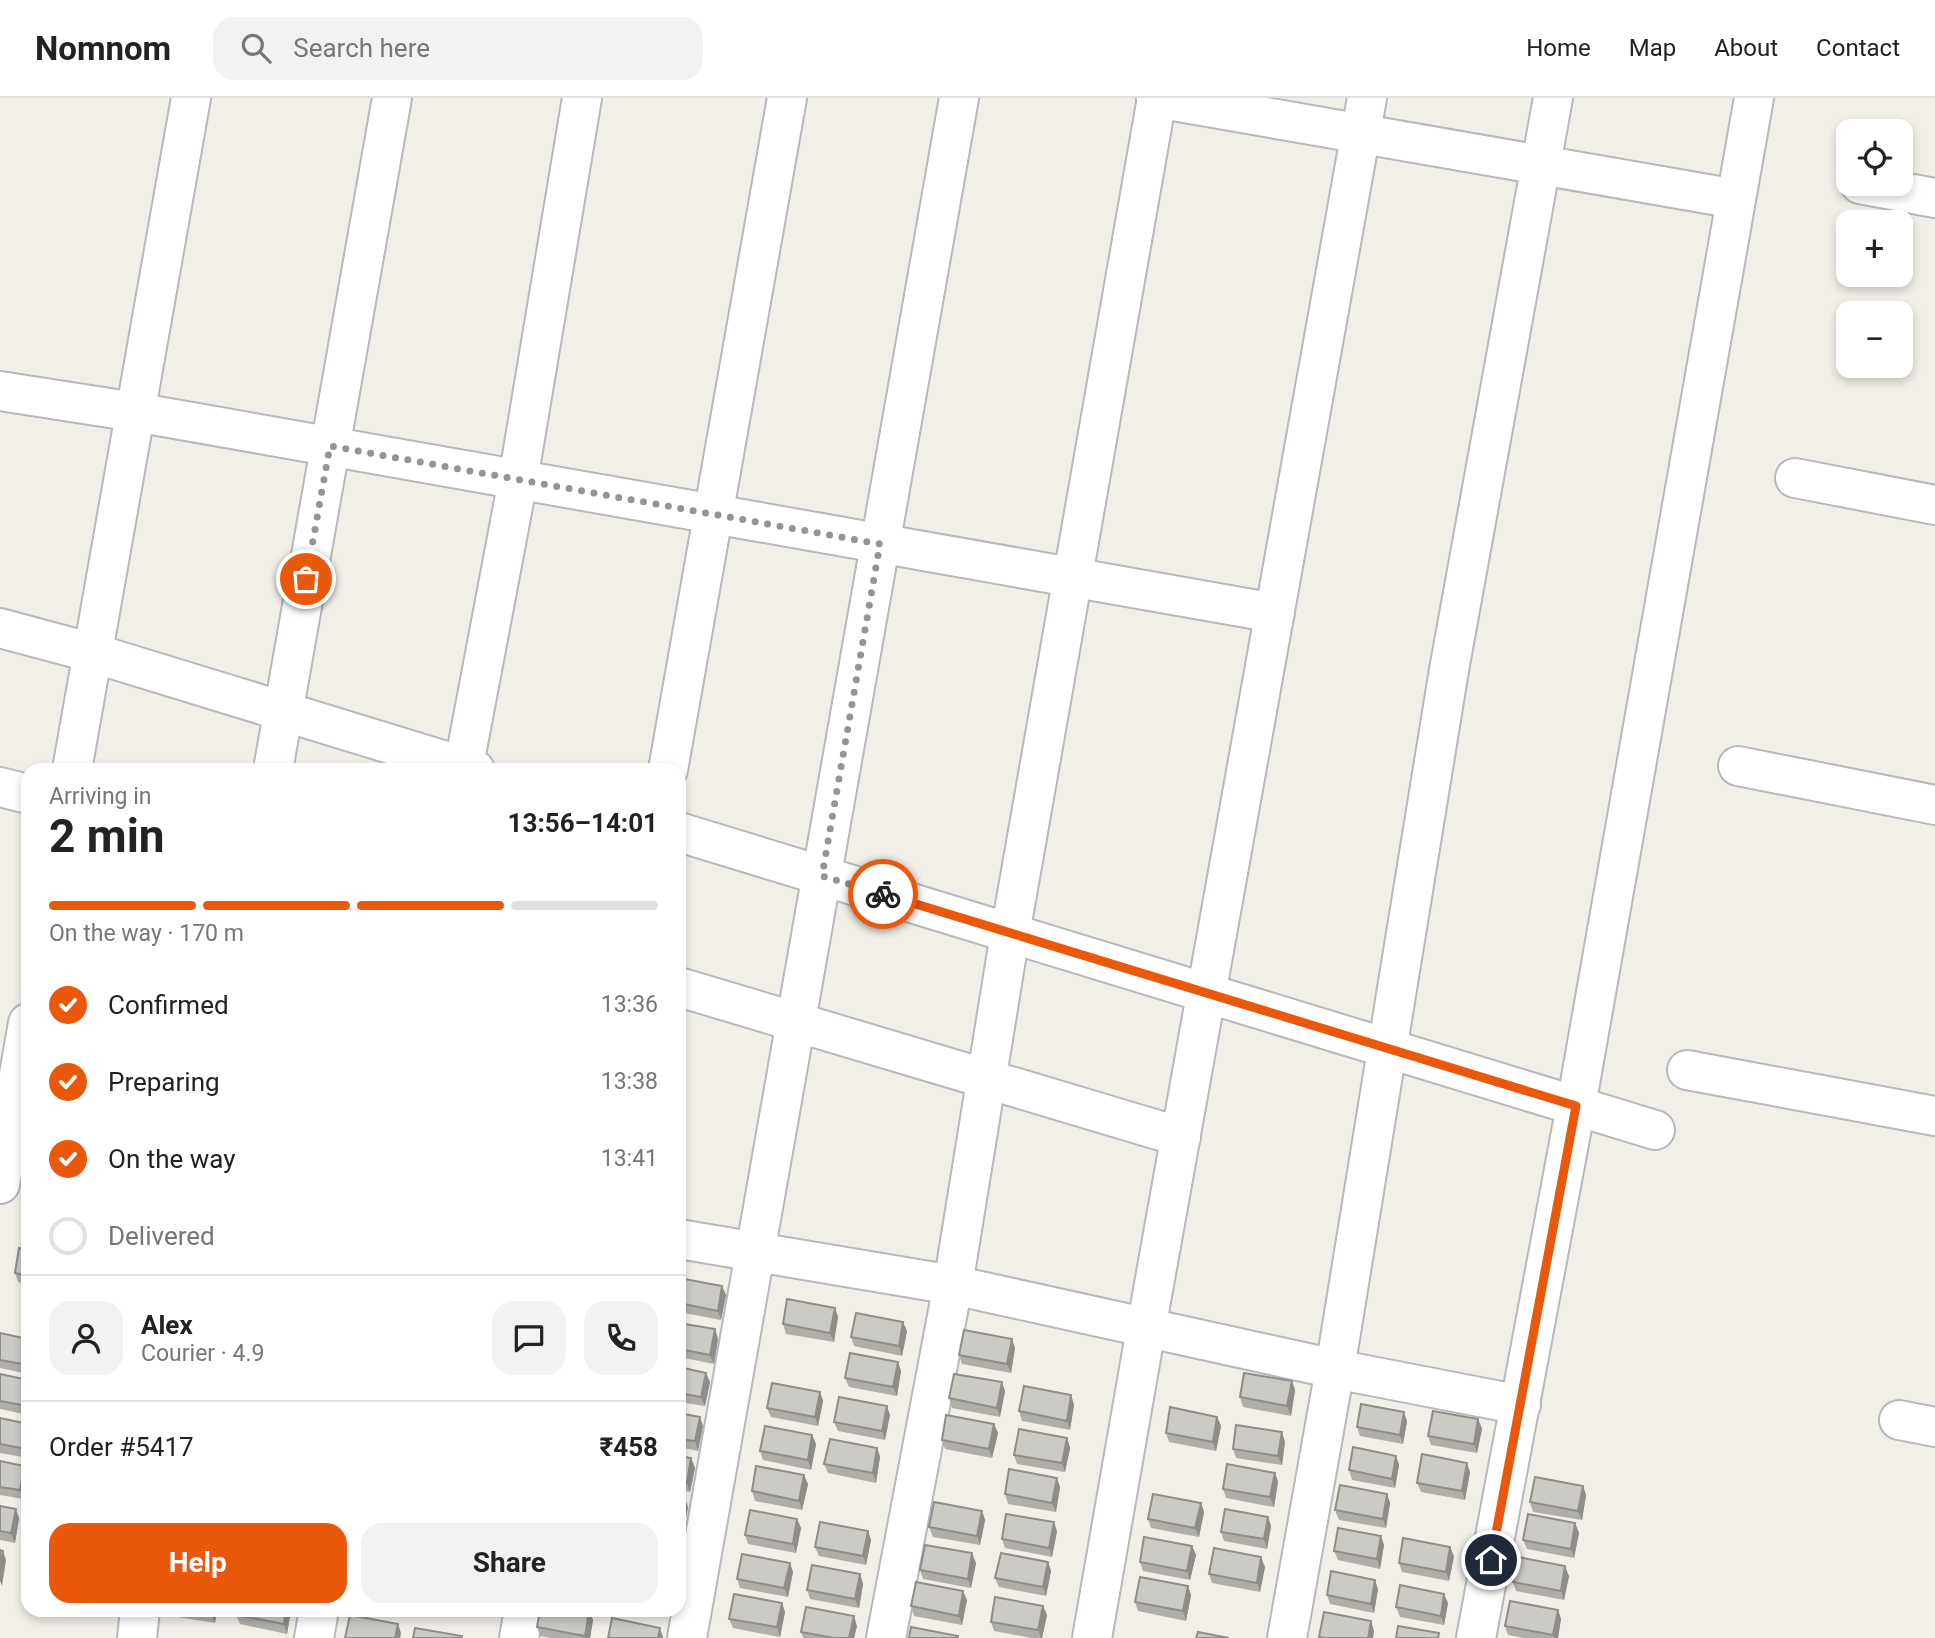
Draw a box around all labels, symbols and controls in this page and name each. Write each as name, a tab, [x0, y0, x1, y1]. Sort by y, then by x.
search box	[213, 17, 703, 80]
text: Nomnom	[35, 29, 171, 68]
icon: search	[237, 29, 275, 67]
text: Search here	[293, 33, 430, 63]
text: Home	[1526, 34, 1591, 62]
text: Map	[1629, 34, 1676, 62]
text: About	[1714, 34, 1778, 62]
text: Contact	[1816, 34, 1900, 62]
map controls	[1836, 119, 1913, 378]
button: locate	[1836, 119, 1913, 196]
button: +	[1836, 210, 1913, 287]
button: −	[1836, 301, 1913, 378]
pin	[276, 549, 336, 609]
icon: bag	[287, 560, 325, 598]
text: Arriving in	[49, 783, 152, 810]
text: 13:56–14:01	[508, 808, 658, 838]
text: 2 min	[49, 809, 165, 863]
courier	[848, 859, 918, 929]
icon: bike	[864, 875, 902, 913]
text: On the way · 170 m	[49, 920, 244, 947]
icon: check	[49, 986, 87, 1024]
text: Confirmed	[108, 990, 229, 1020]
text: 13:36	[601, 991, 658, 1018]
icon: check	[49, 1063, 87, 1101]
text: Preparing	[108, 1067, 220, 1097]
text: 13:38	[601, 1068, 658, 1095]
icon: check	[49, 1140, 87, 1178]
text: On the way	[108, 1144, 236, 1174]
text: 13:41	[601, 1145, 658, 1172]
text: Delivered	[108, 1221, 215, 1251]
button: person	[49, 1301, 123, 1375]
button: chat	[492, 1301, 566, 1375]
button: phone	[584, 1301, 658, 1375]
text: Alex	[141, 1310, 193, 1340]
text: Courier · 4.9	[141, 1340, 264, 1367]
text: Order #5417	[49, 1432, 194, 1462]
text: ₹458	[600, 1432, 658, 1462]
button: Help	[49, 1523, 347, 1603]
button: Share	[361, 1523, 658, 1603]
pin	[1461, 1530, 1521, 1590]
icon: home	[1472, 1541, 1510, 1579]

